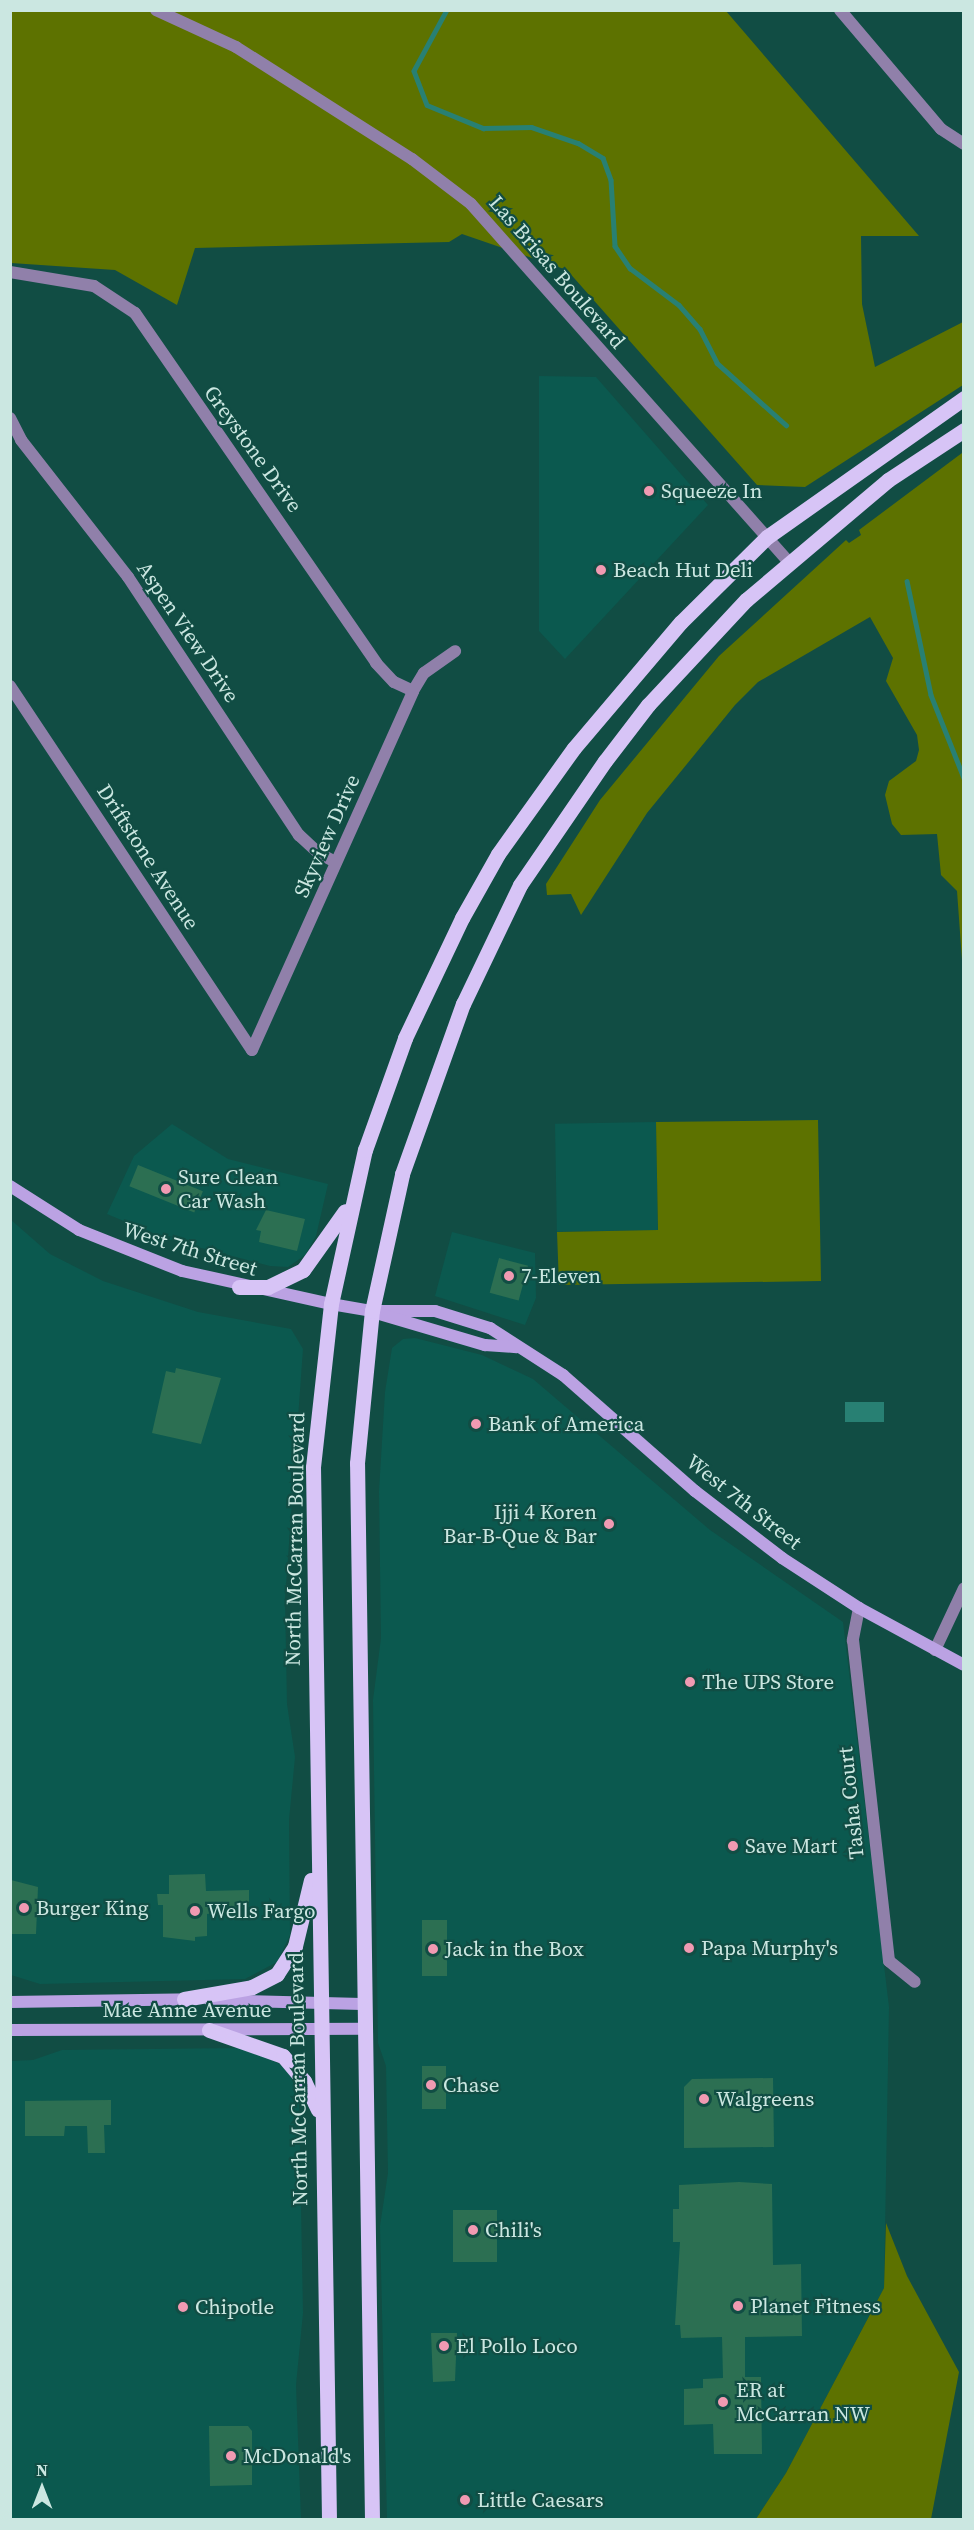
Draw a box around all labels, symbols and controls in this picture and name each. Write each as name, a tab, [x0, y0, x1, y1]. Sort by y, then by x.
street label: Las Brisas Boulevard	[484, 190, 630, 354]
street label: Greystone Drive	[199, 381, 307, 517]
place label: Squeeze In	[661, 478, 763, 504]
marker: Squeeze In	[642, 484, 656, 498]
street label: Aspen View Drive	[131, 556, 245, 708]
place label: Beach Hut Deli	[613, 557, 753, 583]
marker: Beach Hut Deli	[594, 563, 608, 577]
street label: Skyview Drive	[289, 771, 365, 901]
street label: Driftstone Avenue	[92, 780, 204, 934]
place label: Sure Clean Car Wash	[178, 1164, 278, 1214]
marker: Sure Clean Car Wash	[159, 1182, 173, 1196]
street label: West 7th Street	[120, 1217, 260, 1281]
place label: 7-Eleven	[521, 1263, 601, 1289]
marker: 7-Eleven	[502, 1269, 516, 1283]
place label: Bank of America	[488, 1411, 644, 1437]
street label: North McCarran Boulevard	[280, 1412, 310, 1666]
marker: Bank of America	[469, 1417, 483, 1431]
street label: West 7th Street	[681, 1449, 807, 1555]
place label: Ijji 4 Koren Bar-B-Que & Bar	[443, 1499, 597, 1549]
marker: Ijji 4 Koren Bar-B-Que & Bar	[602, 1517, 616, 1531]
place label: The UPS Store	[702, 1669, 834, 1695]
marker: The UPS Store	[683, 1675, 697, 1689]
street label: Tasha Court	[833, 1746, 869, 1860]
place label: Save Mart	[745, 1833, 837, 1859]
marker: Save Mart	[726, 1839, 740, 1853]
place label: Burger King	[36, 1895, 149, 1921]
place label: Wells Fargo	[207, 1898, 315, 1924]
marker: Burger King	[17, 1901, 31, 1915]
marker: Wells Fargo	[188, 1904, 202, 1918]
place label: Papa Murphy's	[701, 1935, 838, 1961]
place label: Jack in the Box	[445, 1936, 584, 1962]
marker: Papa Murphy's	[682, 1941, 696, 1955]
marker: Jack in the Box	[426, 1942, 440, 1956]
street label: North McCarran Boulevard	[283, 1952, 313, 2206]
street label: Mae Anne Avenue	[103, 1997, 271, 2023]
place label: Chase	[443, 2072, 499, 2098]
marker: Chase	[424, 2078, 438, 2092]
place label: Walgreens	[716, 2086, 814, 2112]
marker: Walgreens	[697, 2092, 711, 2106]
place label: Chili's	[485, 2217, 542, 2243]
marker: Chili's	[466, 2223, 480, 2237]
place label: Planet Fitness	[750, 2293, 881, 2319]
place label: Chipotle	[195, 2294, 274, 2320]
marker: Planet Fitness	[731, 2299, 745, 2313]
marker: Chipotle	[176, 2300, 190, 2314]
place label: El Pollo Loco	[456, 2333, 578, 2359]
marker: El Pollo Loco	[437, 2339, 451, 2353]
place label: ER at McCarran NW	[736, 2377, 870, 2427]
marker: ER at McCarran NW	[714, 2393, 732, 2411]
place label: McDonald's	[243, 2443, 351, 2469]
marker: McDonald's	[224, 2449, 238, 2463]
north arrow	[12, 2458, 72, 2518]
text: N	[36, 2459, 48, 2481]
place label: Little Caesars	[477, 2487, 604, 2513]
marker: Little Caesars	[458, 2493, 472, 2507]

